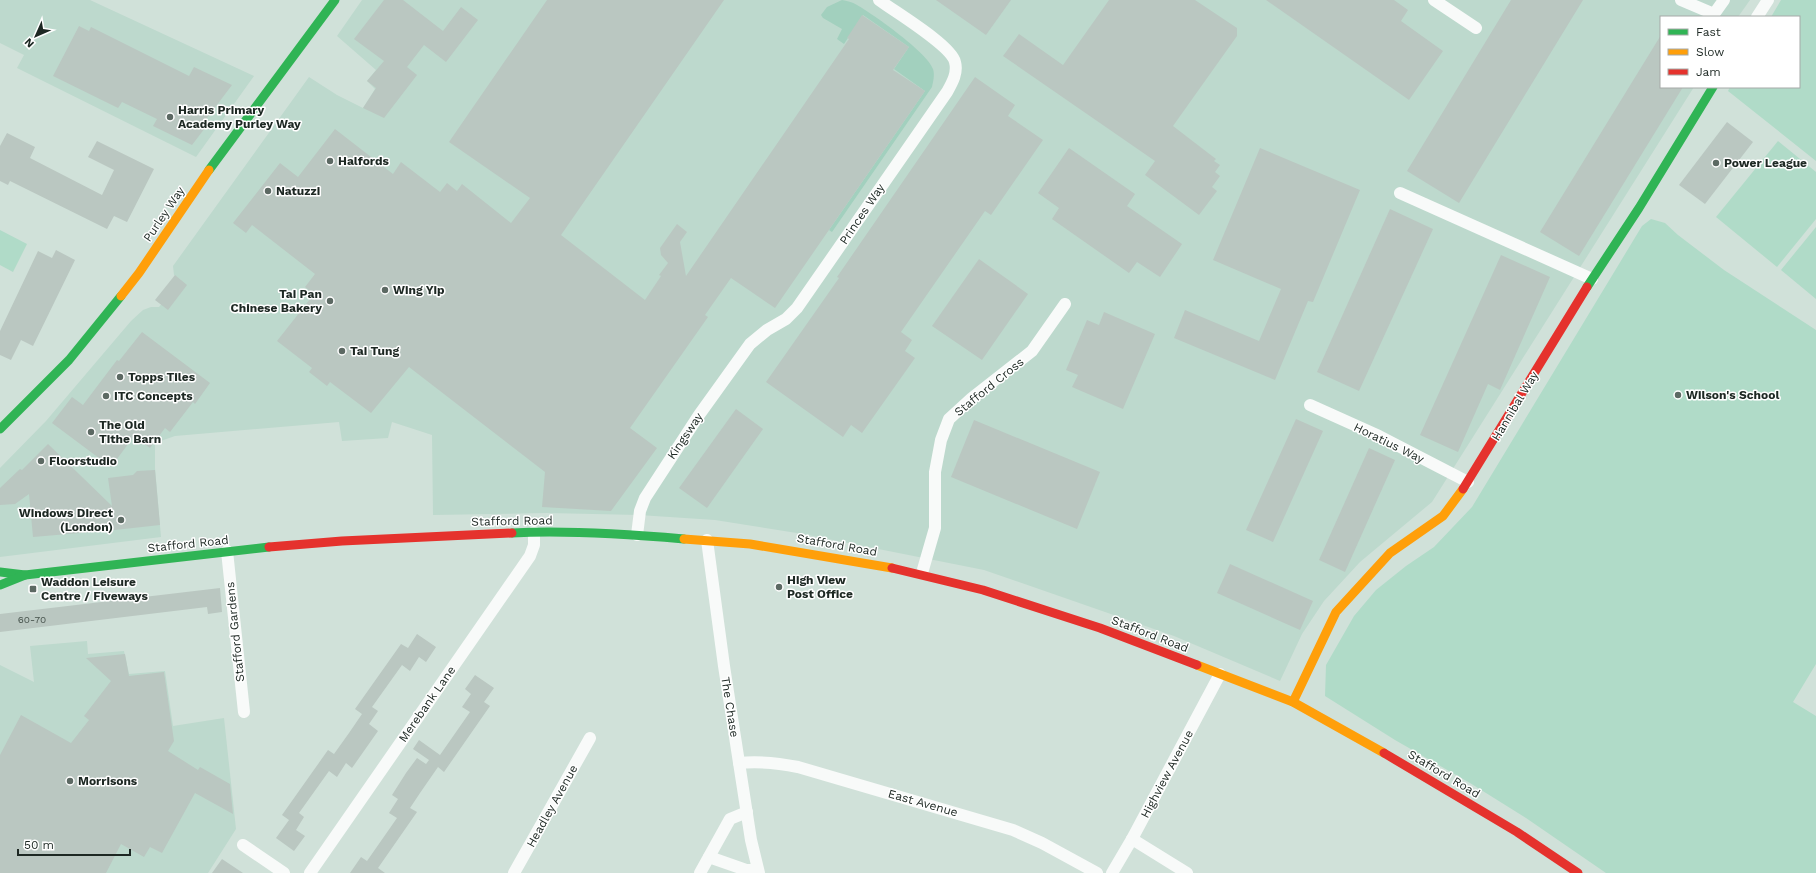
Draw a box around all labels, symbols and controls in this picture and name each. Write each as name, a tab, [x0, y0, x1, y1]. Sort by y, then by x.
north arrow	[16, 16, 56, 56]
legend	[1660, 16, 1800, 88]
text: Fast	[1696, 25, 1721, 39]
text: N	[22, 35, 37, 50]
text: Slow	[1696, 45, 1724, 59]
text: Jam	[1696, 65, 1721, 79]
place label: Harris Primary Academy Purley Way	[178, 103, 301, 131]
marker: Harris Primary Academy Purley Way	[165, 112, 175, 122]
place label: Halfords	[338, 154, 389, 168]
marker: Halfords	[325, 156, 335, 166]
place label: Power League	[1724, 156, 1807, 170]
marker: Power League	[1711, 158, 1721, 168]
street label: Princes Way	[837, 180, 888, 247]
street label: Purley Way	[140, 183, 188, 244]
place label: Natuzzi	[276, 184, 320, 198]
marker: Natuzzi	[263, 186, 273, 196]
place label: Wing Yip	[393, 283, 445, 297]
marker: Wing Yip	[380, 285, 390, 295]
place label: Tai Pan Chinese Bakery	[231, 287, 322, 315]
marker: Tai Pan Chinese Bakery	[325, 296, 335, 306]
place label: Tai Tung	[350, 344, 399, 358]
marker: Tai Tung	[337, 346, 347, 356]
street label: Stafford Cross	[952, 355, 1026, 419]
street label: Hannibal Way	[1489, 368, 1542, 443]
place label: Topps Tiles	[128, 370, 196, 384]
marker: Topps Tiles	[115, 372, 125, 382]
place label: Wilson's School	[1686, 388, 1779, 402]
place label: ITC Concepts	[114, 389, 193, 403]
marker: Wilson's School	[1673, 390, 1683, 400]
marker: ITC Concepts	[101, 391, 111, 401]
street label: Kingsway	[664, 409, 706, 462]
place label: The Old Tithe Barn	[99, 418, 161, 446]
street label: Horatius Way	[1351, 420, 1427, 466]
marker: The Old Tithe Barn	[86, 427, 96, 437]
place label: Floorstudio	[49, 454, 117, 468]
marker: Floorstudio	[36, 456, 46, 466]
place label: Windows Direct (London)	[19, 506, 114, 534]
street label: Stafford Road	[471, 513, 553, 529]
marker: Windows Direct (London)	[116, 515, 126, 525]
street label: Stafford Road	[796, 531, 878, 559]
street label: Stafford Road	[147, 533, 229, 555]
place label: High View Post Office	[787, 573, 853, 601]
place label: Waddon Leisure Centre / Fiveways	[41, 575, 148, 603]
street label: Stafford Gardens	[223, 581, 247, 683]
marker: High View Post Office	[774, 582, 784, 592]
marker: Waddon Leisure Centre / Fiveways	[28, 584, 38, 594]
street label: Stafford Road	[1109, 613, 1191, 655]
house number: 60-70	[18, 614, 46, 625]
street label: Merebank Lane	[396, 663, 458, 745]
street label: The Chase	[718, 676, 742, 738]
street label: Highview Avenue	[1138, 728, 1196, 820]
street label: Stafford Road	[1405, 747, 1483, 801]
street label: Headley Avenue	[524, 762, 581, 850]
place label: Morrisons	[78, 774, 138, 788]
marker: Morrisons	[65, 776, 75, 786]
street label: East Avenue	[887, 786, 960, 820]
scale bar	[18, 831, 130, 857]
text: 50 m	[24, 838, 54, 852]

